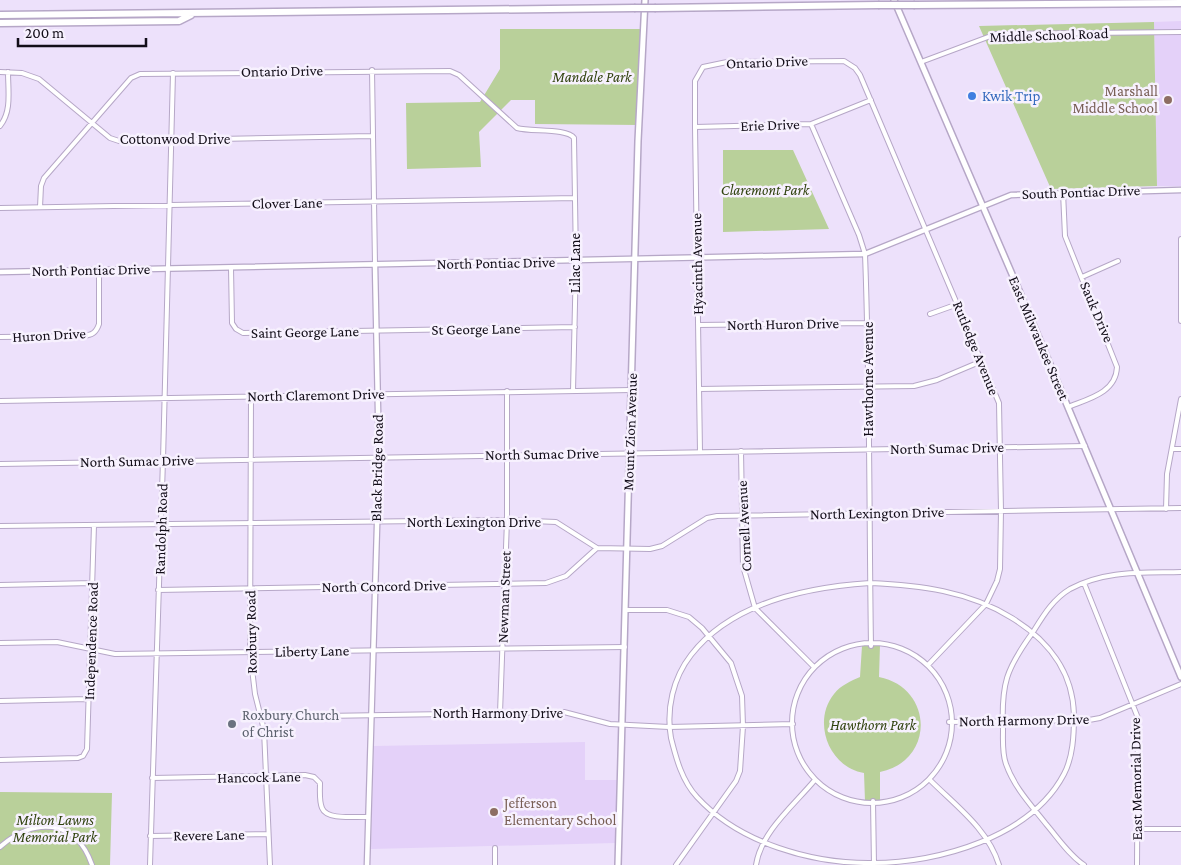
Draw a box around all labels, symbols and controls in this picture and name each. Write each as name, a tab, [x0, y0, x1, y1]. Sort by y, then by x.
scale bar	[18, 15, 145, 47]
text: 200 m	[25, 25, 64, 41]
street label: Middle School Road	[989, 25, 1109, 45]
street label: Ontario Drive	[726, 53, 809, 71]
street label: Ontario Drive	[241, 62, 324, 80]
park label: Mandale Park	[551, 69, 633, 85]
place label: Marshall Middle School	[1072, 83, 1158, 116]
place label: Kwik Trip	[982, 88, 1040, 105]
marker: Kwik Trip	[966, 90, 978, 102]
marker: Marshall Middle School	[1162, 94, 1174, 106]
street label: Erie Drive	[740, 116, 800, 134]
street label: Cottonwood Drive	[120, 131, 231, 147]
park label: Claremont Park	[721, 182, 811, 198]
street label: South Pontiac Drive	[1022, 182, 1141, 202]
street label: Clover Lane	[251, 194, 323, 212]
street label: Hyacinth Avenue	[688, 213, 707, 315]
street label: Lilac Lane	[567, 232, 583, 293]
street label: North Pontiac Drive	[437, 254, 556, 272]
street label: North Pontiac Drive	[32, 261, 151, 279]
street label: East Milwaukee Street	[1006, 274, 1073, 403]
street label: Sauk Drive	[1077, 279, 1117, 345]
street label: Rutledge Avenue	[949, 299, 1002, 398]
street label: North Huron Drive	[727, 315, 840, 333]
street label: St George Lane	[431, 320, 521, 339]
street label: Hawthorne Avenue	[860, 321, 876, 437]
street label: Saint George Lane	[251, 323, 360, 342]
street label: Huron Drive	[12, 325, 87, 345]
street label: Mount Zion Avenue	[620, 372, 640, 491]
street label: North Claremont Drive	[247, 386, 385, 404]
street label: Black Bridge Road	[368, 414, 387, 522]
street label: North Sumac Drive	[890, 439, 1005, 457]
street label: North Sumac Drive	[485, 445, 600, 463]
street label: North Sumac Drive	[80, 452, 195, 470]
street label: Cornell Avenue	[734, 480, 754, 572]
street label: Randolph Road	[151, 483, 172, 575]
street label: North Lexington Drive	[810, 504, 945, 523]
street label: North Lexington Drive	[407, 514, 542, 531]
street label: Newman Street	[494, 550, 514, 643]
street label: North Concord Drive	[322, 577, 447, 595]
street label: Independence Road	[81, 582, 102, 700]
street label: Roxbury Road	[242, 590, 261, 674]
street label: Liberty Lane	[275, 642, 350, 661]
street label: North Harmony Drive	[433, 705, 564, 722]
place label: Roxbury Church of Christ	[242, 707, 339, 740]
street label: North Harmony Drive	[959, 711, 1090, 730]
park label: Hawthorn Park	[830, 717, 918, 733]
street label: East Memorial Drive	[1127, 717, 1145, 841]
marker: Roxbury Church of Christ	[226, 718, 238, 730]
street label: Hancock Lane	[217, 768, 301, 786]
place label: Jefferson Elementary School	[502, 795, 616, 829]
marker: Jefferson Elementary School	[488, 806, 500, 818]
park label: Milton Lawns Memorial Park	[12, 812, 99, 845]
street label: Revere Lane	[173, 826, 245, 844]

